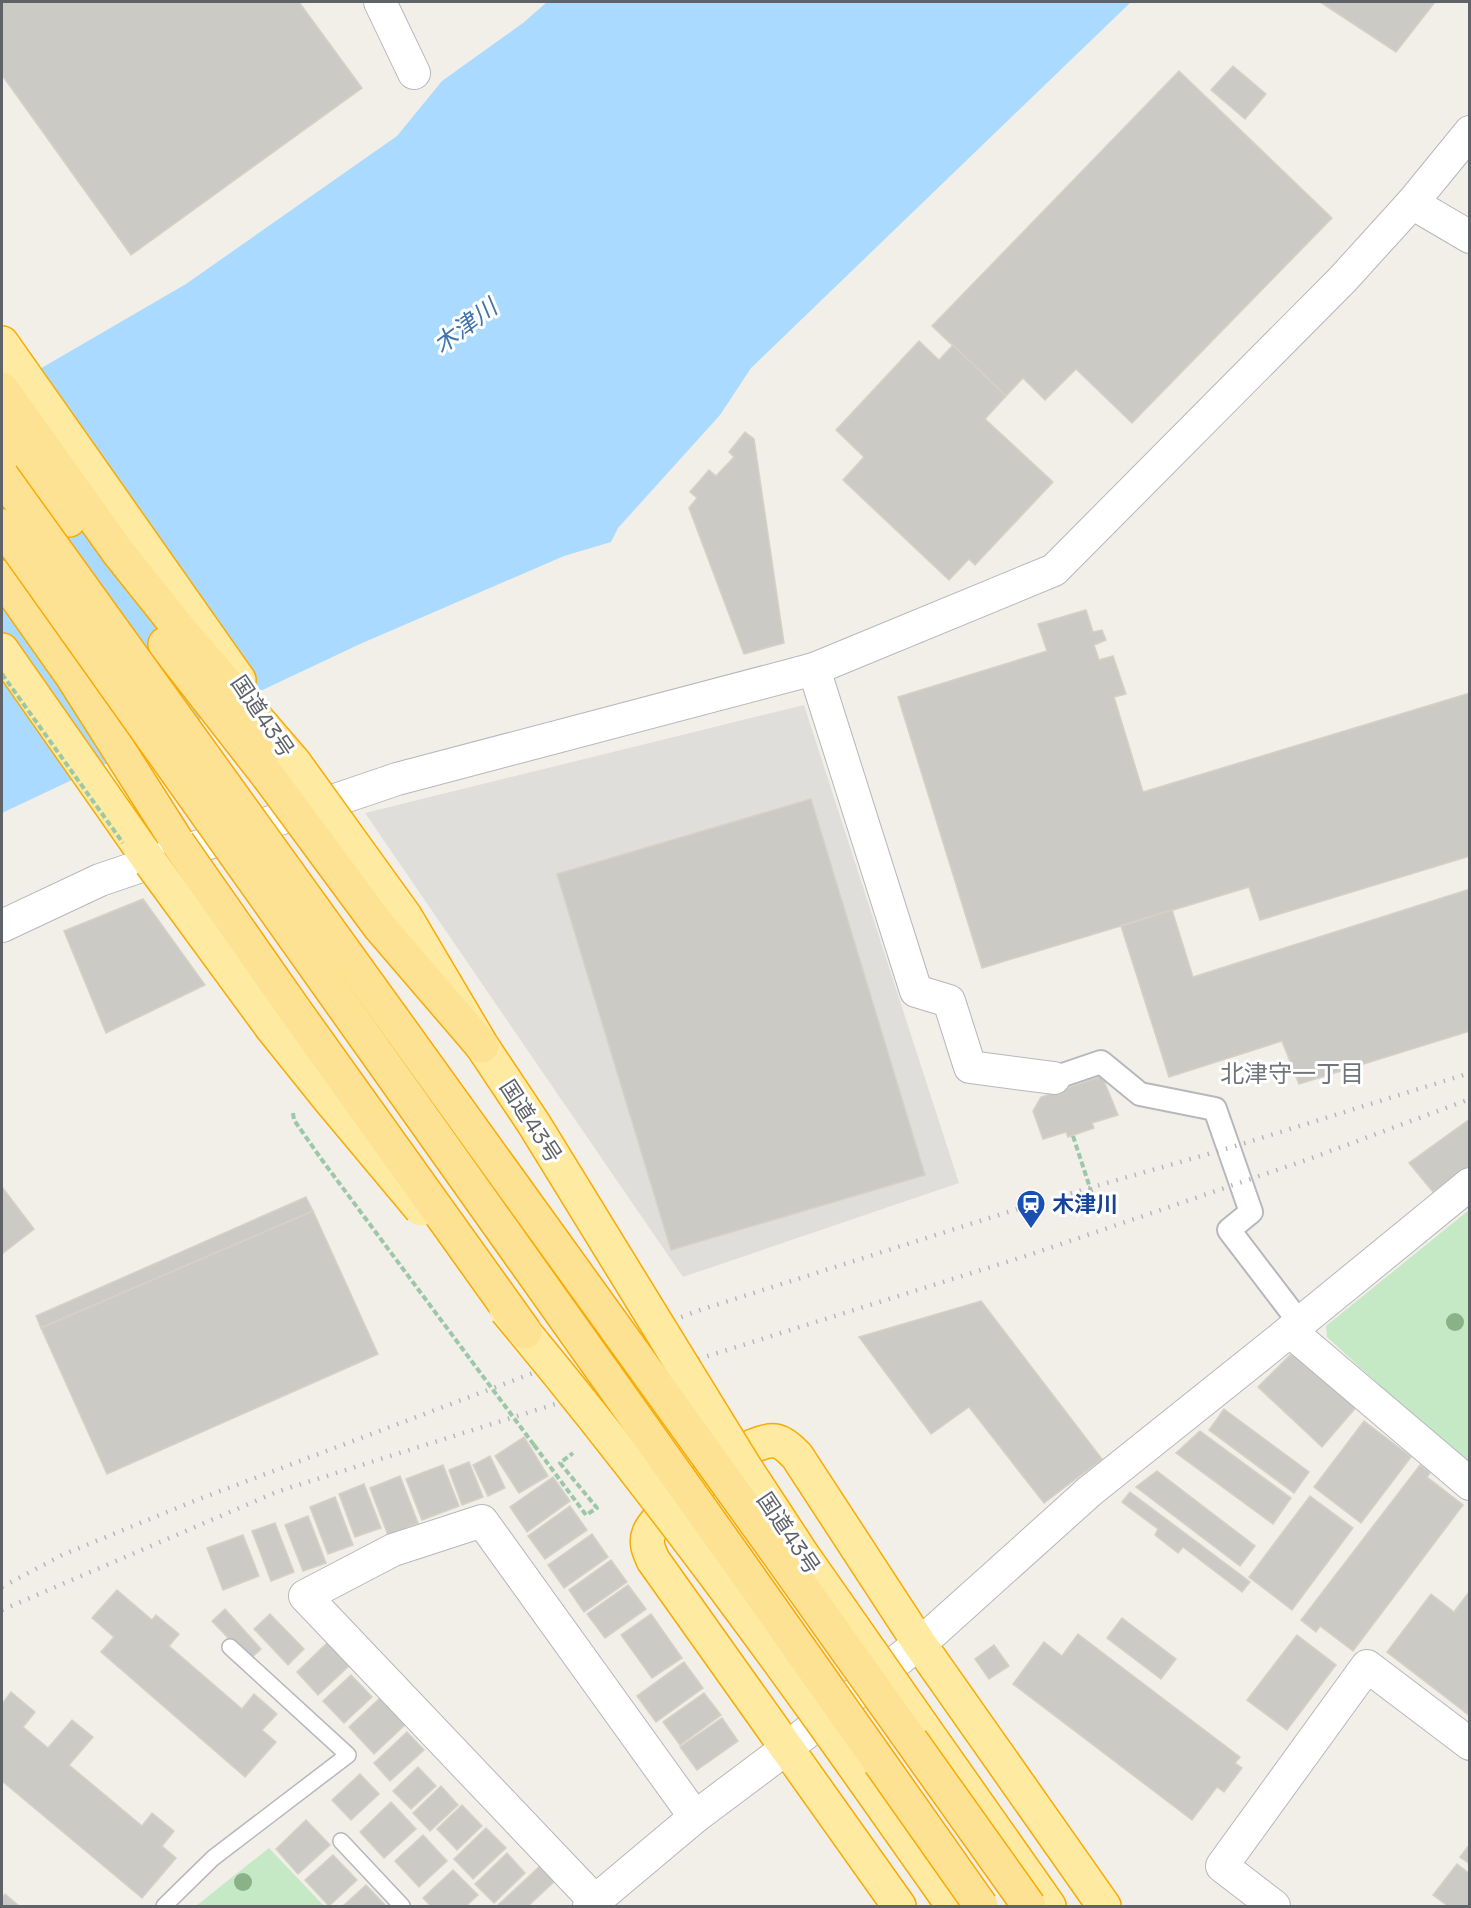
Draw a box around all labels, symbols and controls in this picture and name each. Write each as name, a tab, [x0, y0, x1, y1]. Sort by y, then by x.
water label: 木津川	[427, 290, 505, 360]
street label: 国道43号	[225, 670, 301, 762]
district label: 北津守一丁目	[1220, 1058, 1364, 1089]
street label: 国道43号	[494, 1074, 568, 1168]
station icon: 木津川	[1015, 1188, 1047, 1230]
place label: 木津川	[1052, 1190, 1118, 1218]
street label: 国道43号	[751, 1487, 827, 1579]

